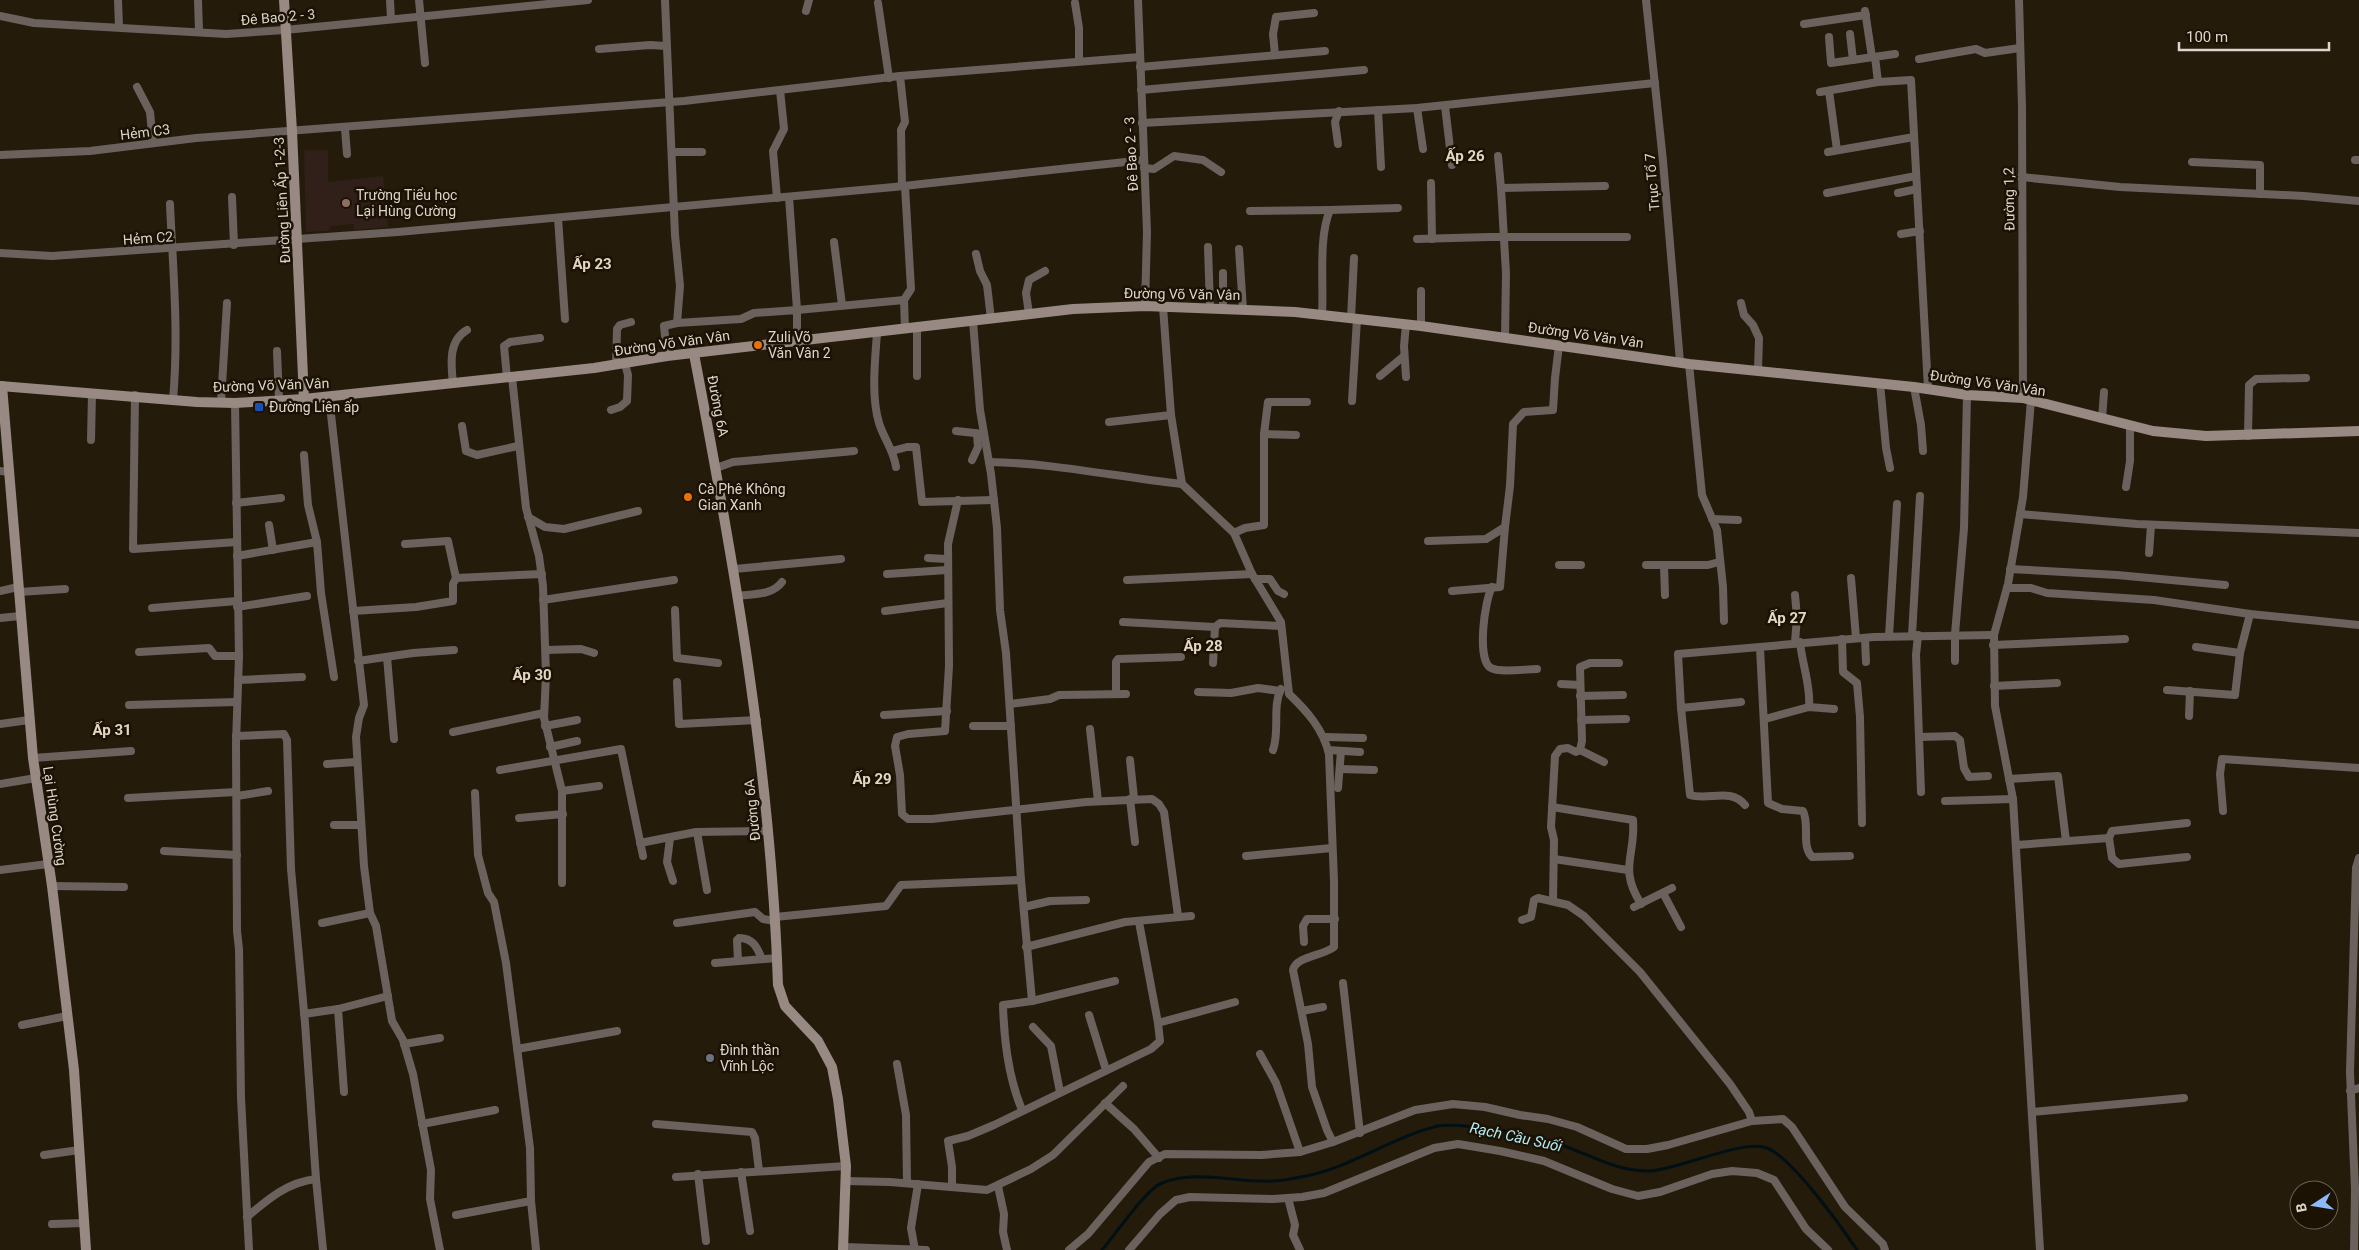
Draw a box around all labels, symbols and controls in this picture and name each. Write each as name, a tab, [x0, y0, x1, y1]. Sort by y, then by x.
street label: Đê Bao 2 - 3	[240, 6, 316, 28]
scale bar	[2179, 20, 2329, 52]
text: 100 m	[2186, 28, 2228, 46]
street label: Đê Bao 2 - 3	[1121, 116, 1141, 192]
street label: Hẻm C3	[119, 121, 171, 143]
street label: Đường Liên Ấp 1-2-3	[269, 136, 293, 264]
district label: Ấp 26	[1445, 146, 1485, 165]
street label: Trục Tổ 7	[1641, 152, 1662, 212]
street label: Đường 1,2	[2000, 167, 2018, 231]
place label: Trường Tiểu học Lại Hùng Cường	[356, 187, 457, 219]
marker: Trường Tiểu học Lại Hùng Cường	[340, 197, 352, 209]
street label: Hẻm C2	[122, 228, 174, 248]
district label: Ấp 23	[572, 254, 612, 273]
street label: Đường Võ Văn Vân	[1124, 285, 1240, 303]
street label: Đường Võ Văn Vân	[1527, 319, 1645, 351]
street label: Đường Võ Văn Vân	[613, 327, 731, 359]
place label: Zuli Võ Văn Vân 2	[768, 329, 831, 361]
marker: Zuli Võ Văn Vân 2	[752, 339, 764, 351]
street label: Đường Võ Văn Vân	[1929, 367, 2047, 399]
street label: Đường 6A	[704, 374, 732, 438]
street label: Đường Võ Văn Vân	[212, 375, 330, 395]
place label: Đường Liên ấp	[269, 399, 359, 415]
marker: Đường Liên ấp	[253, 401, 265, 413]
place label: Cà Phê Không Gian Xanh	[698, 481, 786, 513]
marker: Cà Phê Không Gian Xanh	[682, 491, 694, 503]
district label: Ấp 27	[1767, 608, 1807, 627]
district label: Ấp 28	[1183, 636, 1223, 655]
district label: Ấp 30	[512, 665, 552, 684]
district label: Ấp 31	[92, 720, 132, 739]
street label: Lại Hùng Cường	[40, 765, 70, 867]
district label: Ấp 29	[852, 769, 892, 788]
street label: Đường 6A	[741, 778, 763, 842]
place label: Đình thần Vĩnh Lộc	[720, 1042, 779, 1074]
marker: Đình thần Vĩnh Lộc	[704, 1052, 716, 1064]
water label: Rạch Cầu Suối	[1468, 1118, 1564, 1156]
north arrow	[2289, 1180, 2339, 1230]
text: B	[2293, 1202, 2310, 1214]

